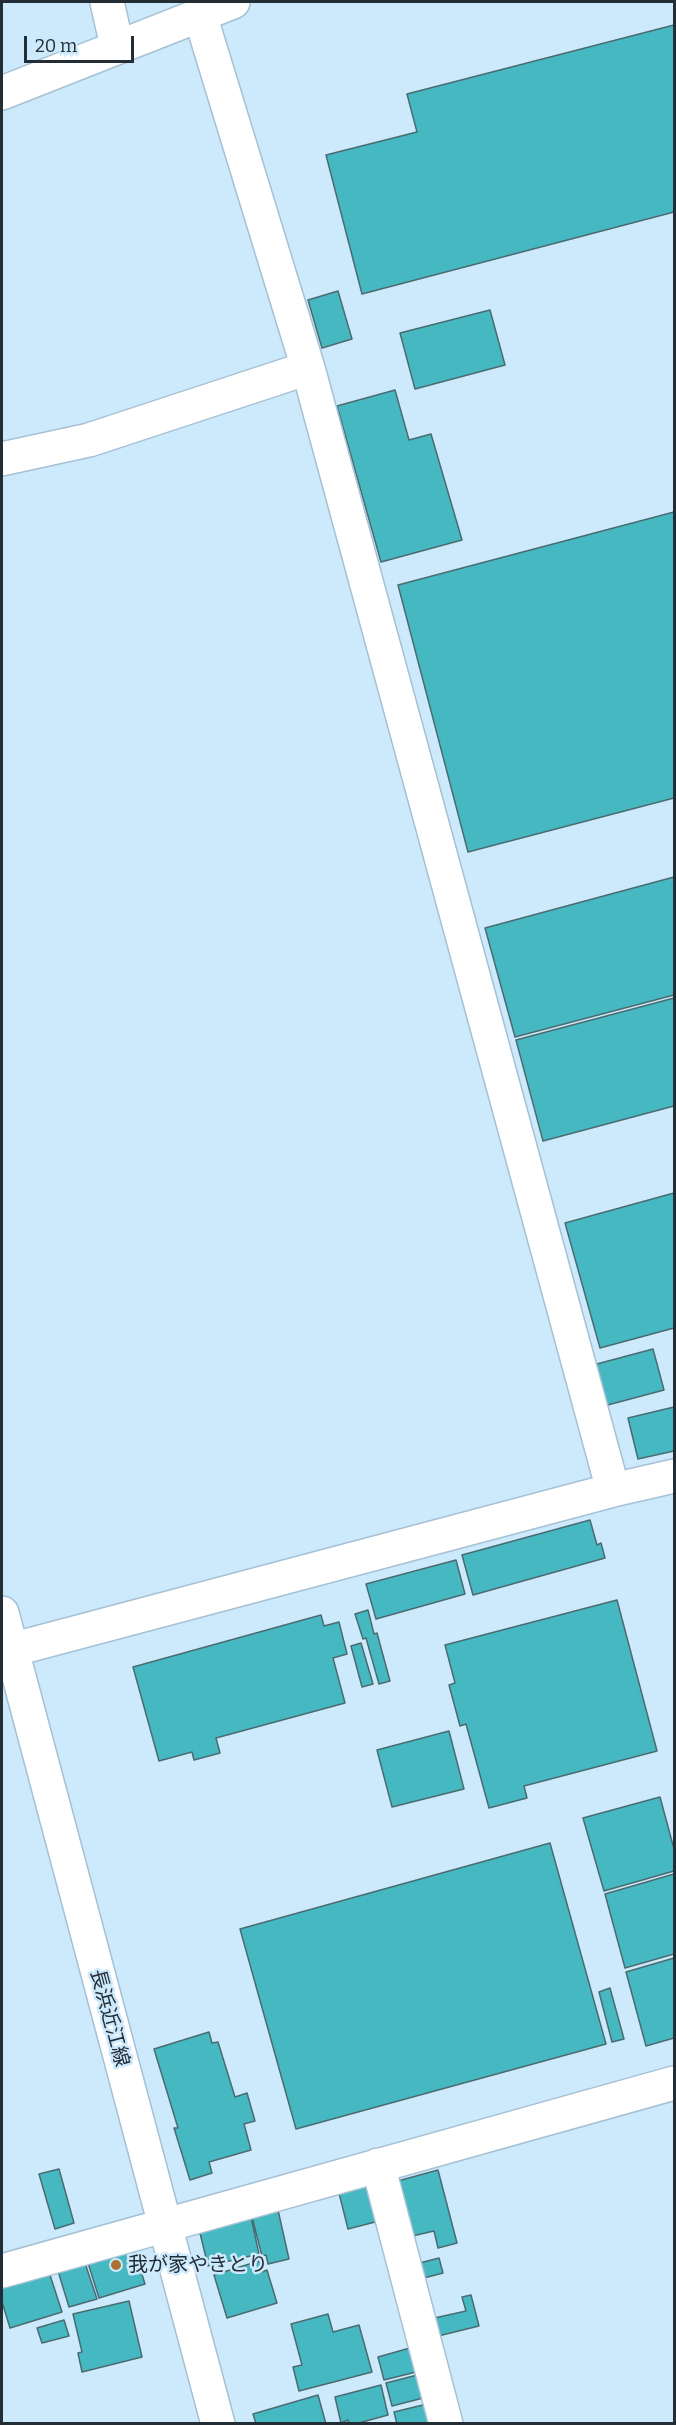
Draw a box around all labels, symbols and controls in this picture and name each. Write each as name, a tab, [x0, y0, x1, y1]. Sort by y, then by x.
scale bar	[27, 24, 136, 62]
text: 20 m	[35, 35, 77, 57]
street label: 長浜近江線	[84, 1967, 134, 2069]
place label: 我が家やきとり	[128, 2253, 268, 2277]
marker: 我が家やきとり	[109, 2258, 123, 2272]

